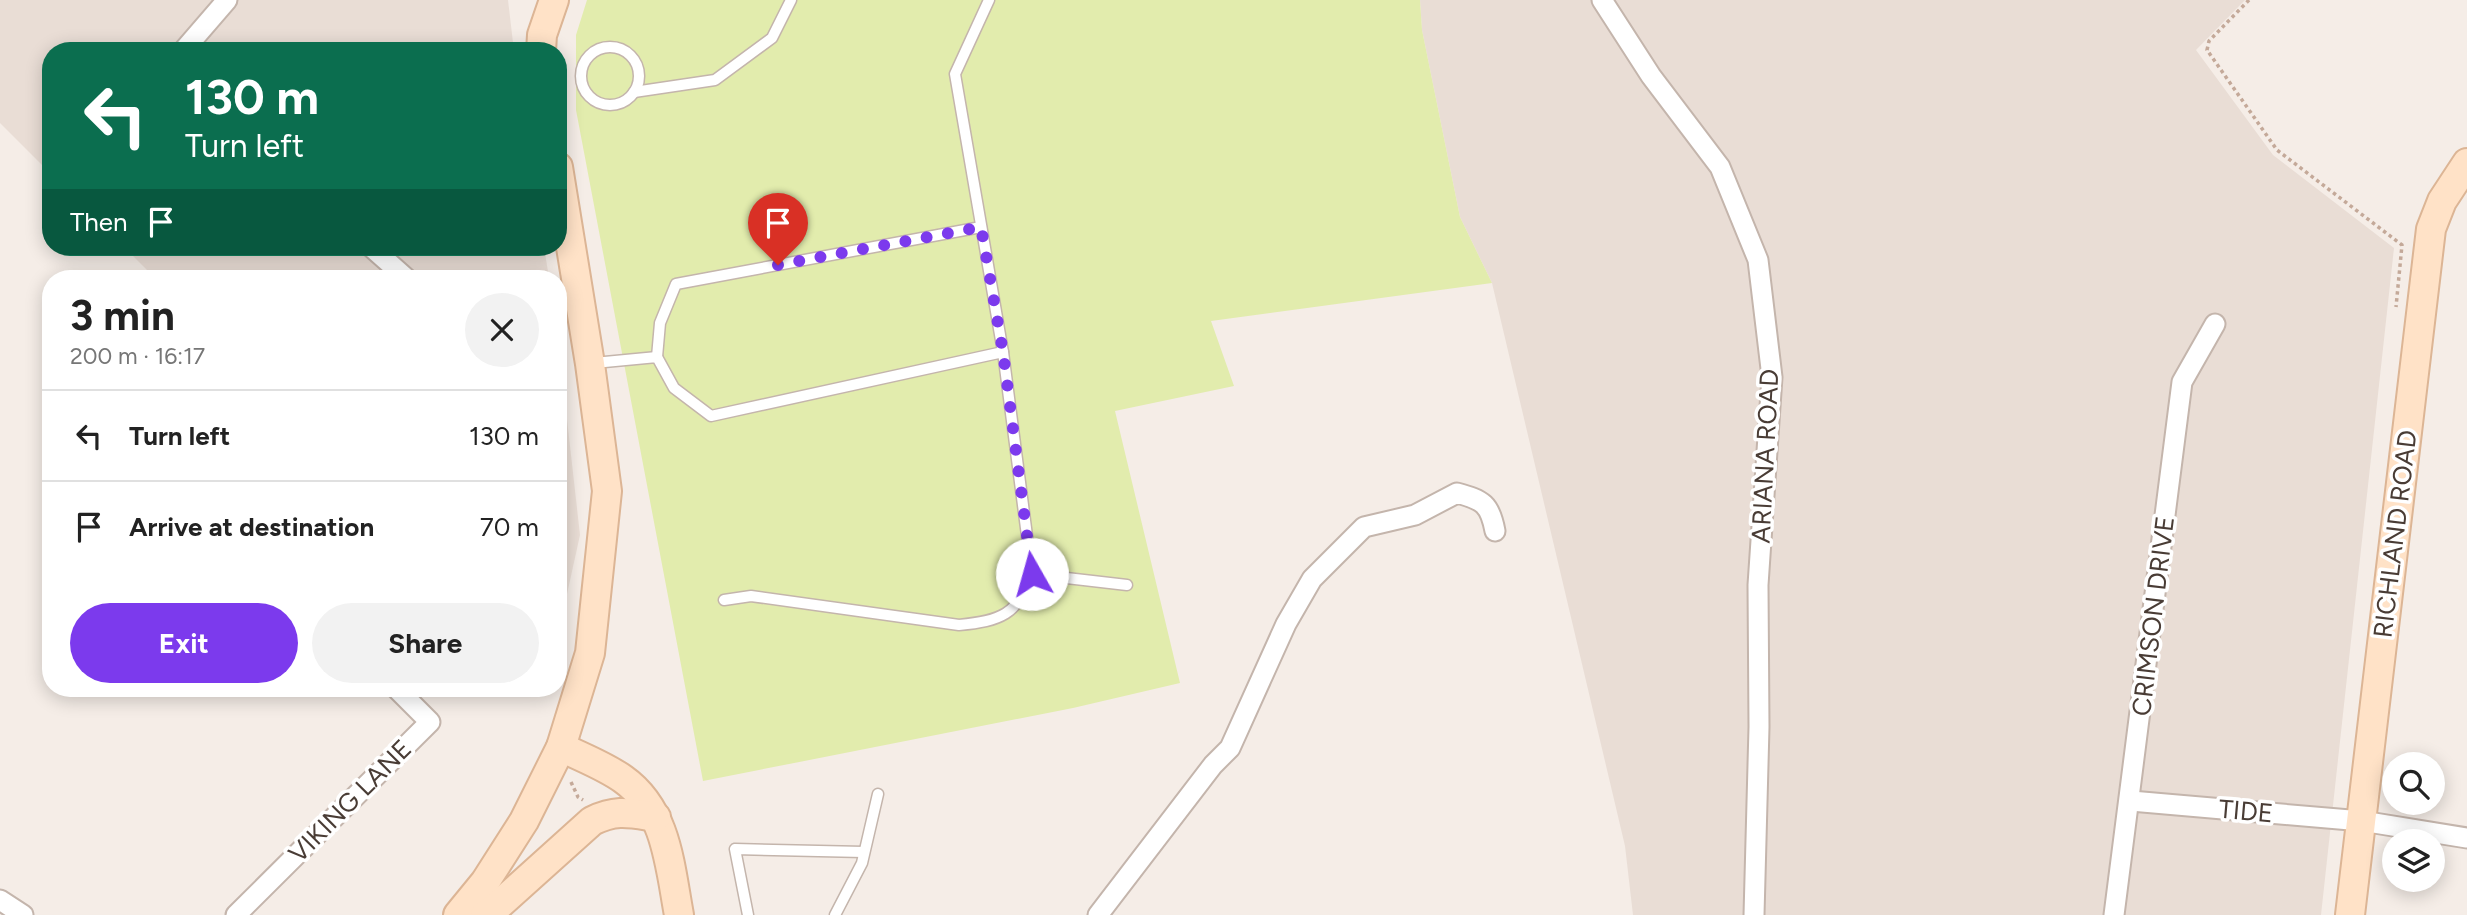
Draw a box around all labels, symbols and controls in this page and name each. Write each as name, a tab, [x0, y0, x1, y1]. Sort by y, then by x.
text: 130 m	[185, 67, 319, 126]
icon: left	[70, 70, 161, 161]
text: Turn left	[185, 127, 304, 165]
pin	[748, 193, 808, 265]
icon: arrive	[142, 203, 180, 241]
icon: arrive	[759, 204, 797, 242]
text: Then	[70, 206, 128, 238]
text: 3 min	[70, 290, 175, 341]
button: close	[465, 293, 539, 367]
text: 200 m · 16:17	[70, 342, 205, 370]
street label: ARIANA ROAD	[1744, 368, 1786, 544]
icon: left	[70, 417, 108, 455]
text: Turn left	[129, 420, 230, 452]
text: 130 m	[469, 420, 539, 452]
street label: RICHLAND ROAD	[2366, 428, 2424, 640]
icon: arrive	[70, 508, 108, 546]
text: Arrive at destination	[129, 511, 374, 543]
text: 70 m	[480, 511, 539, 543]
street label: CRIMSON DRIVE	[2125, 514, 2181, 718]
position arrow	[995, 537, 1069, 611]
button: Exit	[70, 603, 298, 683]
button: Share	[312, 603, 539, 683]
street label: VIKING LANE	[282, 733, 418, 869]
map controls	[2382, 752, 2445, 892]
button: search	[2382, 752, 2445, 815]
street label: TIDE	[2217, 793, 2275, 829]
button: layers	[2382, 829, 2445, 892]

